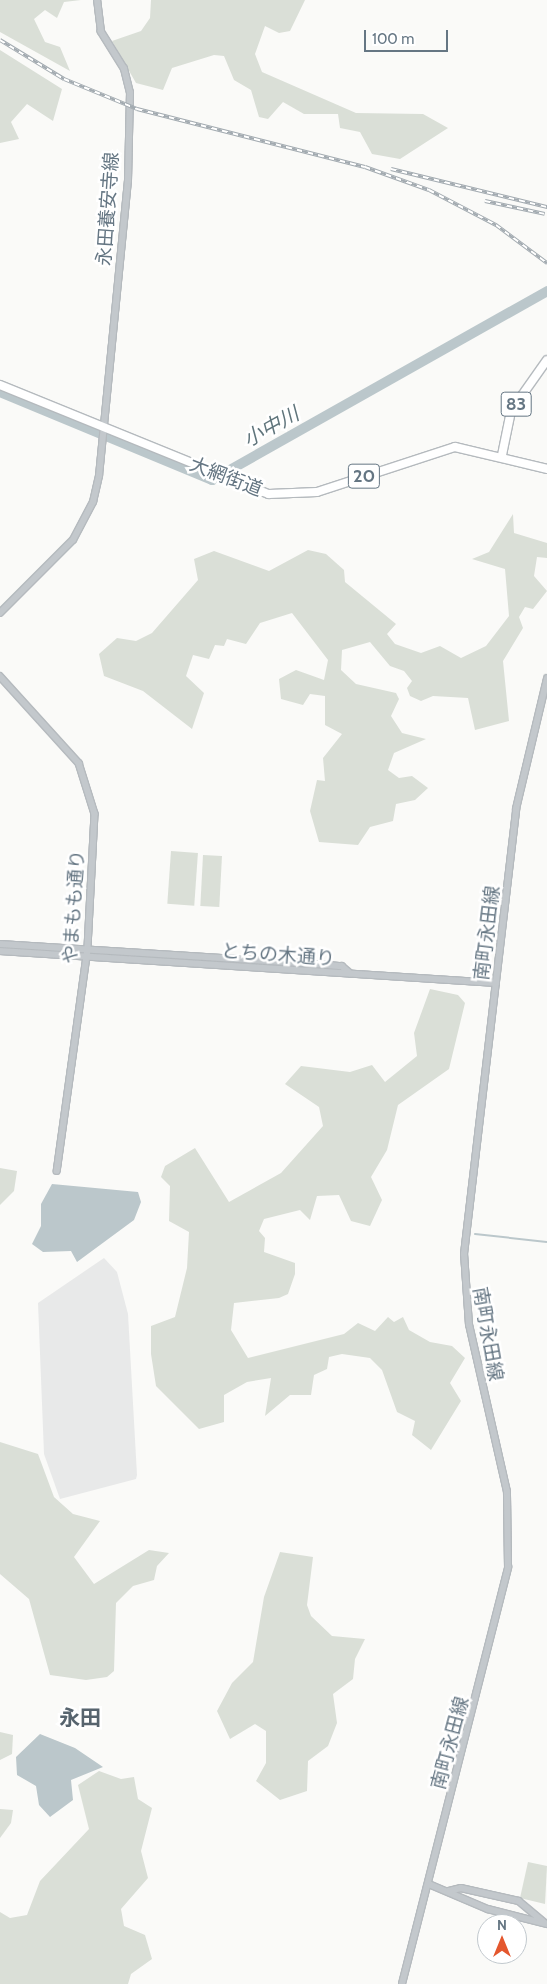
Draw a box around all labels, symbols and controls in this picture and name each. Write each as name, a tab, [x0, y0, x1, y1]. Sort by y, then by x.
scale bar	[367, 20, 451, 52]
text: 100 m	[372, 30, 414, 48]
street label: 永田養安寺線	[93, 151, 123, 267]
road number: 83	[500, 388, 532, 419]
water label: 小中川	[239, 402, 303, 452]
street label: 大網街道	[186, 453, 266, 501]
road number: 20	[348, 461, 380, 492]
street label: やまもも通り	[59, 849, 89, 965]
street label: 南町永田線	[470, 884, 504, 982]
street label: とちの木通り	[220, 940, 336, 970]
street label: 南町永田線	[469, 1285, 507, 1383]
street label: 南町永田線	[427, 1694, 473, 1792]
district label: 永田	[59, 1705, 101, 1731]
north arrow	[477, 1914, 527, 1964]
text: N	[497, 1916, 507, 1934]

